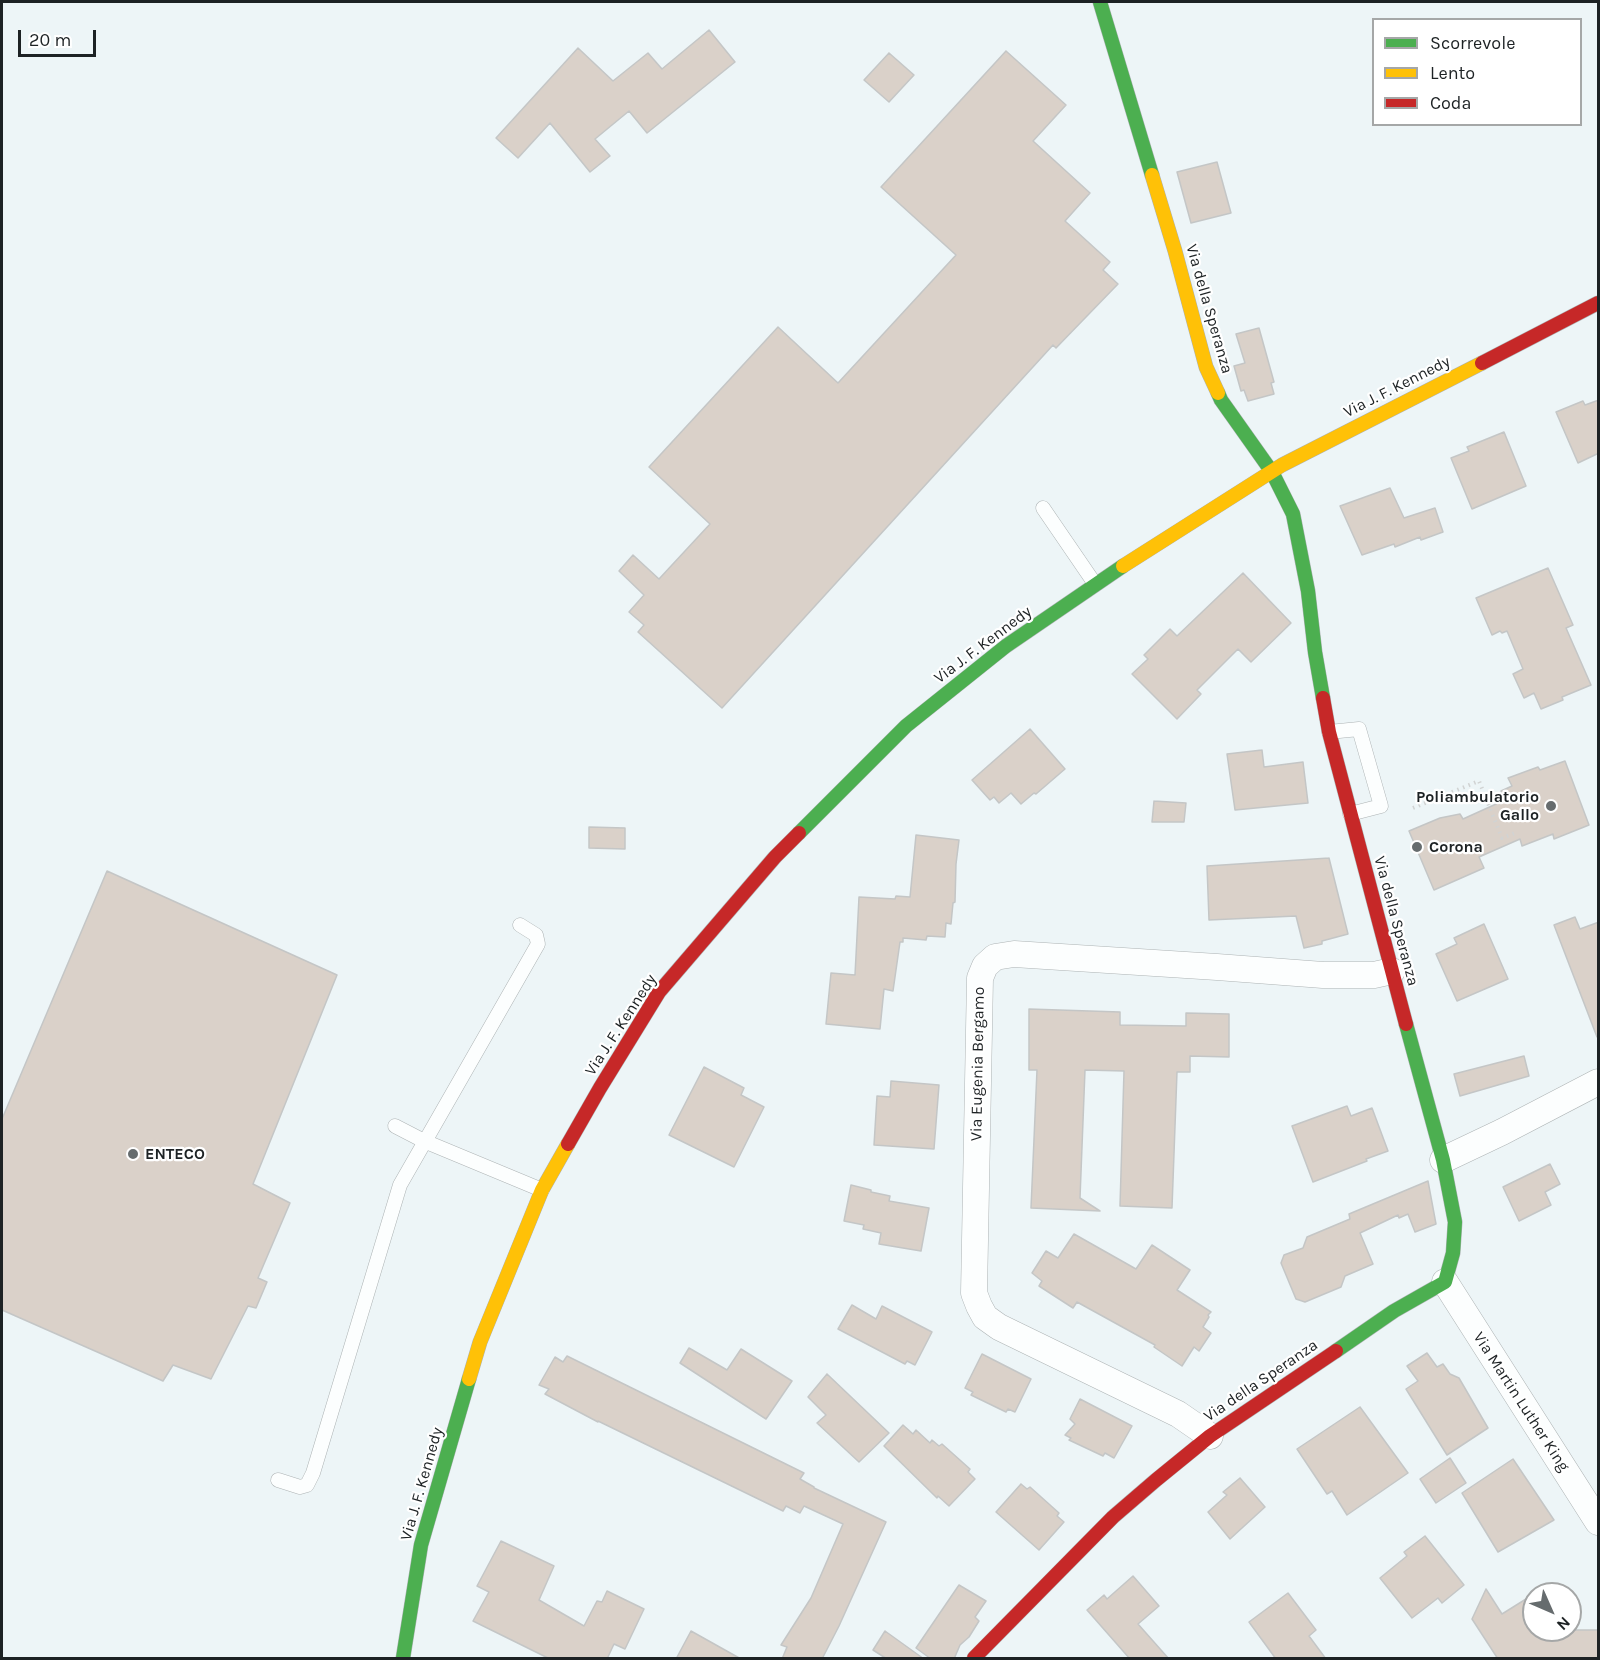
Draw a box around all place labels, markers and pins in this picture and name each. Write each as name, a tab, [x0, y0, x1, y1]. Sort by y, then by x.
place label: Poliambulatorio Gallo	[1416, 787, 1539, 825]
marker: Poliambulatorio Gallo	[1544, 799, 1558, 813]
place label: Corona	[1429, 837, 1483, 857]
marker: Corona	[1410, 840, 1424, 854]
place label: ENTECO	[145, 1144, 205, 1164]
marker: ENTECO	[126, 1147, 140, 1161]

